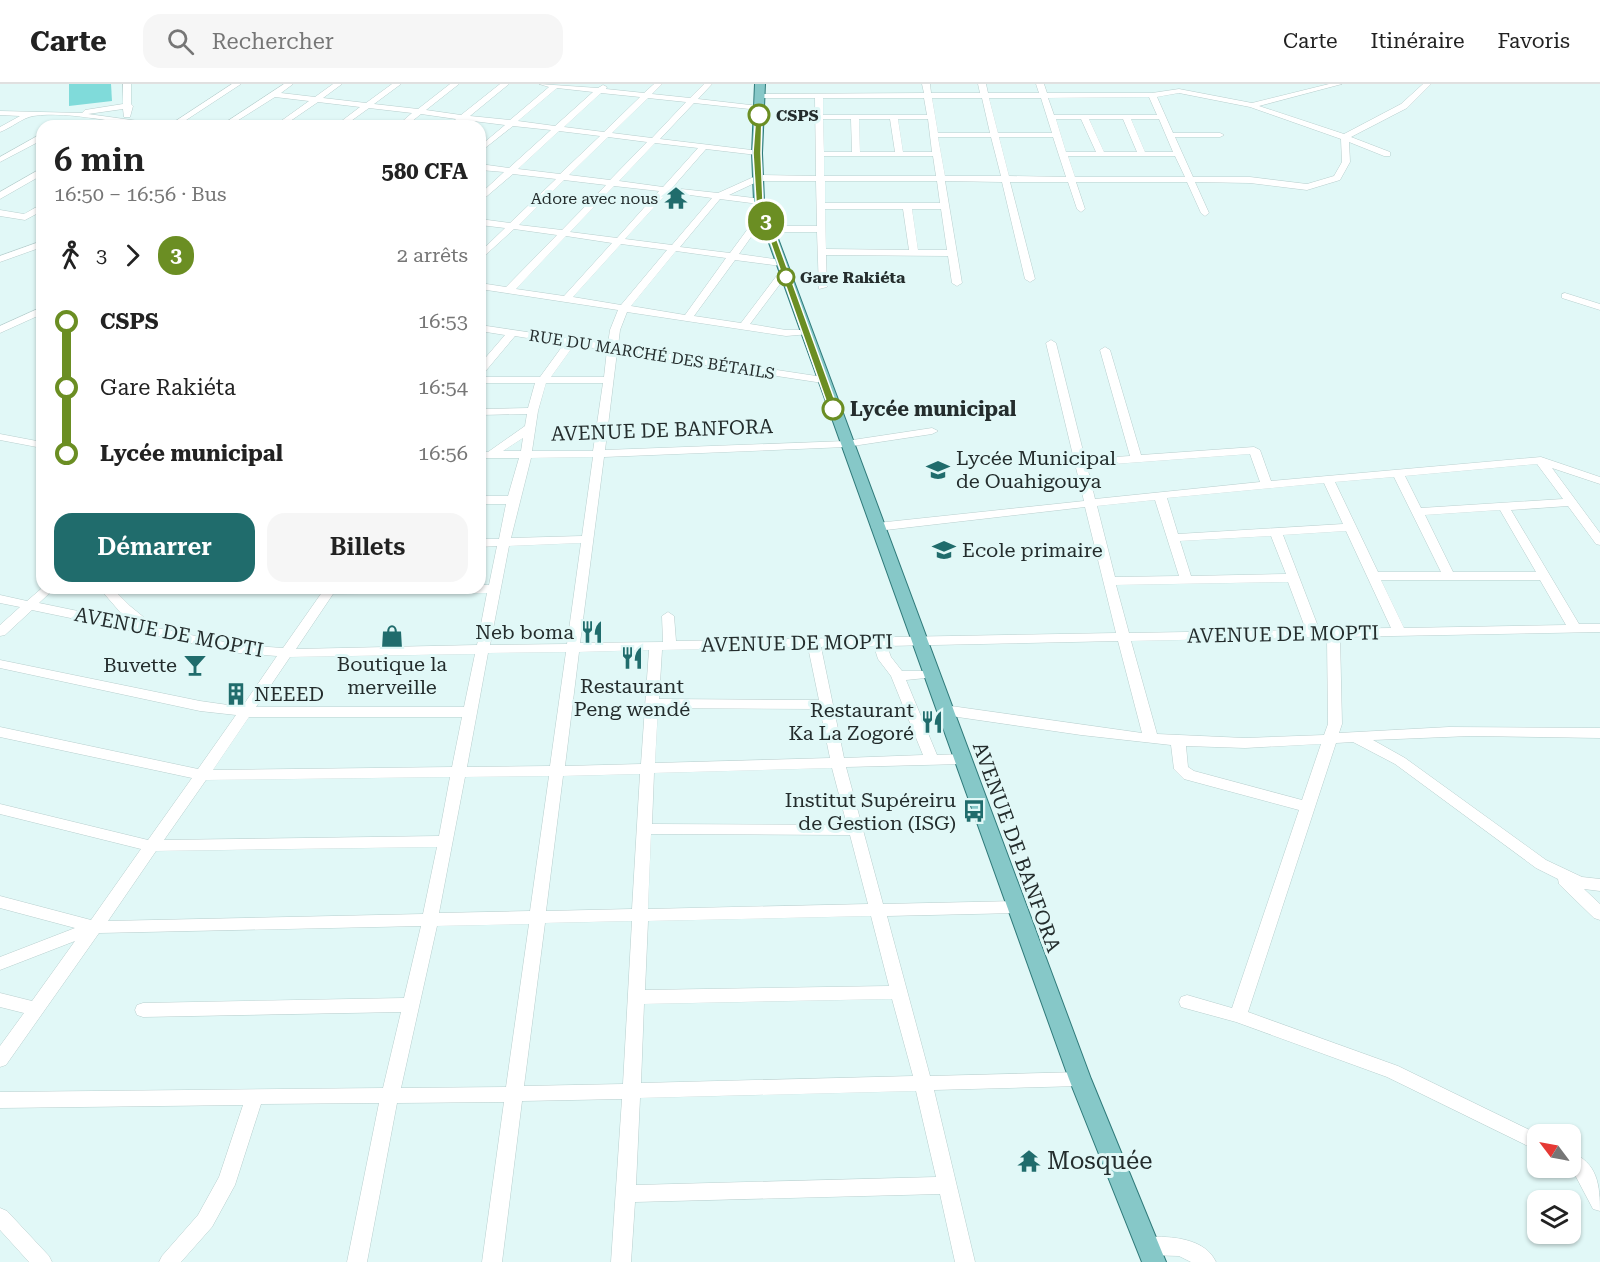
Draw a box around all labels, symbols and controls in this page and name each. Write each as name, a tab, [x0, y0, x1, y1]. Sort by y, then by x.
search box	[143, 14, 563, 68]
text: Carte	[30, 25, 107, 58]
icon: search	[164, 25, 197, 58]
text: Rechercher	[212, 29, 334, 54]
text: Carte	[1283, 29, 1338, 53]
text: Itinéraire	[1371, 29, 1465, 53]
text: Favoris	[1498, 29, 1570, 53]
marker: CSPS	[748, 104, 770, 126]
place label: CSPS	[776, 106, 819, 125]
text: 6 min	[54, 140, 145, 179]
text: 580 CFA	[382, 159, 468, 184]
text: 16:50 – 16:56 · Bus	[54, 182, 226, 206]
temple icon: Adore avec nous	[663, 185, 689, 211]
place label: Adore avec nous	[531, 189, 658, 208]
line badge: 3	[746, 202, 786, 240]
text: 3	[760, 209, 772, 233]
icon: walk	[54, 239, 87, 272]
icon: forward	[116, 239, 149, 272]
text: 3	[96, 243, 107, 267]
text: 3	[170, 243, 182, 267]
text: 2 arrêts	[397, 243, 468, 267]
marker: Gare Rakiéta	[777, 268, 795, 286]
place label: Gare Rakiéta	[800, 268, 906, 287]
text: CSPS	[100, 309, 159, 334]
text: 16:53	[418, 309, 468, 333]
street label: RUE DU MARCHÉ DES BÉTAILS	[528, 326, 776, 383]
text: Gare Rakiéta	[100, 375, 236, 400]
text: 16:54	[418, 375, 468, 399]
place label: Lycée municipal	[850, 397, 1017, 421]
marker: Lycée municipal	[822, 398, 844, 420]
street label: AVENUE DE BANFORA	[551, 414, 773, 446]
text: Lycée municipal	[100, 441, 283, 466]
text: 16:56	[418, 441, 468, 465]
place label: Lycée Municipal de Ouahigouya	[956, 446, 1116, 493]
school or university icon: Lycée Municipal de Ouahigouya	[925, 457, 951, 483]
button: Démarrer	[54, 513, 255, 582]
button: Billets	[267, 513, 468, 582]
school or university icon: Ecole primaire	[931, 537, 957, 563]
place label: Ecole primaire	[962, 538, 1103, 562]
street label: AVENUE DE MOPTI	[73, 602, 265, 662]
restaurant icon: Neb boma	[579, 619, 605, 645]
place label: Neb boma	[475, 620, 574, 644]
street label: AVENUE DE MOPTI	[1187, 620, 1379, 648]
shop icon: Boutique la merveille	[379, 623, 405, 649]
street label: AVENUE DE MOPTI	[701, 629, 893, 657]
restaurant icon: Restaurant Peng wendé	[619, 645, 645, 671]
bar icon: Buvette	[182, 652, 208, 678]
place label: Boutique la merveille	[337, 652, 447, 699]
place label: Buvette	[103, 653, 177, 677]
place label: Restaurant Peng wendé	[574, 674, 690, 721]
building icon: NEEED	[223, 681, 249, 707]
place label: NEEED	[254, 682, 324, 706]
place label: Restaurant Ka La Zogoré	[788, 698, 915, 745]
restaurant icon: Restaurant Ka La Zogoré	[919, 709, 945, 735]
street label: AVENUE DE BANFORA	[968, 739, 1066, 955]
place label: Institut Supéreiru de Gestion (ISG)	[785, 788, 957, 835]
bus stop icon: Institut Supéreiru de Gestion (ISG)	[961, 798, 987, 824]
north arrow	[1527, 1124, 1581, 1178]
map controls	[1527, 1124, 1581, 1244]
place label: Mosquée	[1047, 1147, 1152, 1175]
temple icon: Mosquée	[1016, 1148, 1042, 1174]
button: layers	[1527, 1190, 1581, 1244]

